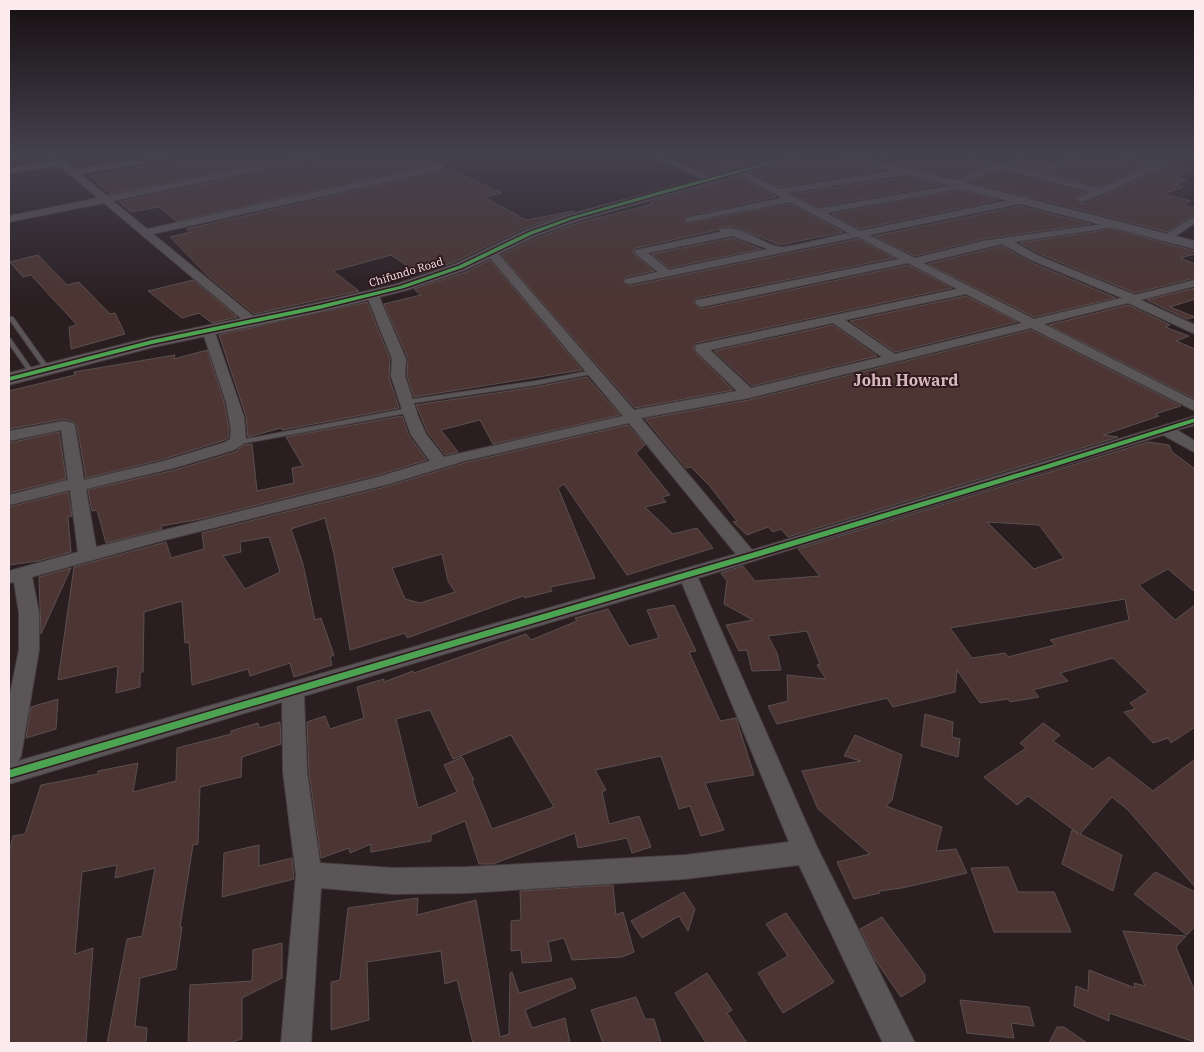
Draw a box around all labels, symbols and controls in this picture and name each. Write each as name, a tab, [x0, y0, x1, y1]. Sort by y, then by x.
street label: Chifundo Road	[367, 254, 445, 290]
district label: John Howard	[854, 370, 958, 390]

